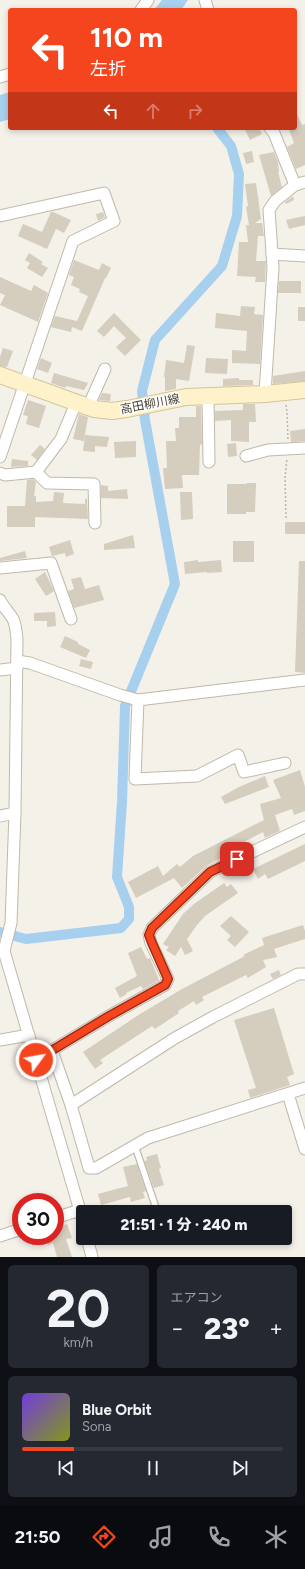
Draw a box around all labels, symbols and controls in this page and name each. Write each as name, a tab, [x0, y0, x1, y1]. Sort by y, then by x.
text: 110 m	[90, 20, 163, 54]
icon: left	[24, 24, 76, 76]
text: 左折	[90, 58, 126, 80]
icon: left	[100, 100, 122, 122]
icon: ahead	[142, 100, 164, 122]
icon: right	[184, 100, 206, 122]
street label: 高田柳川線	[119, 391, 181, 417]
pin	[220, 842, 254, 876]
icon: arrive	[226, 848, 248, 870]
position arrow	[15, 1039, 57, 1081]
speed limit sign: 30	[12, 1193, 64, 1245]
text: 21:51 · 1 分 · 240 m	[121, 1216, 247, 1234]
text: 20	[46, 1278, 110, 1340]
text: エアコン	[171, 1290, 223, 1305]
text: 23°	[204, 1310, 250, 1347]
text: −	[171, 1315, 184, 1342]
text: +	[269, 1315, 283, 1342]
text: km/h	[63, 1335, 93, 1350]
text: Blue Orbit	[82, 1401, 152, 1419]
text: Sona	[82, 1419, 111, 1434]
icon: previous	[55, 1457, 77, 1479]
icon: pause	[142, 1457, 164, 1479]
icon: next	[229, 1457, 251, 1479]
icon: directions	[90, 1523, 118, 1551]
icon: music	[147, 1523, 175, 1551]
icon: phone	[205, 1523, 233, 1551]
icon: climate	[262, 1523, 290, 1551]
text: 21:50	[15, 1526, 60, 1548]

